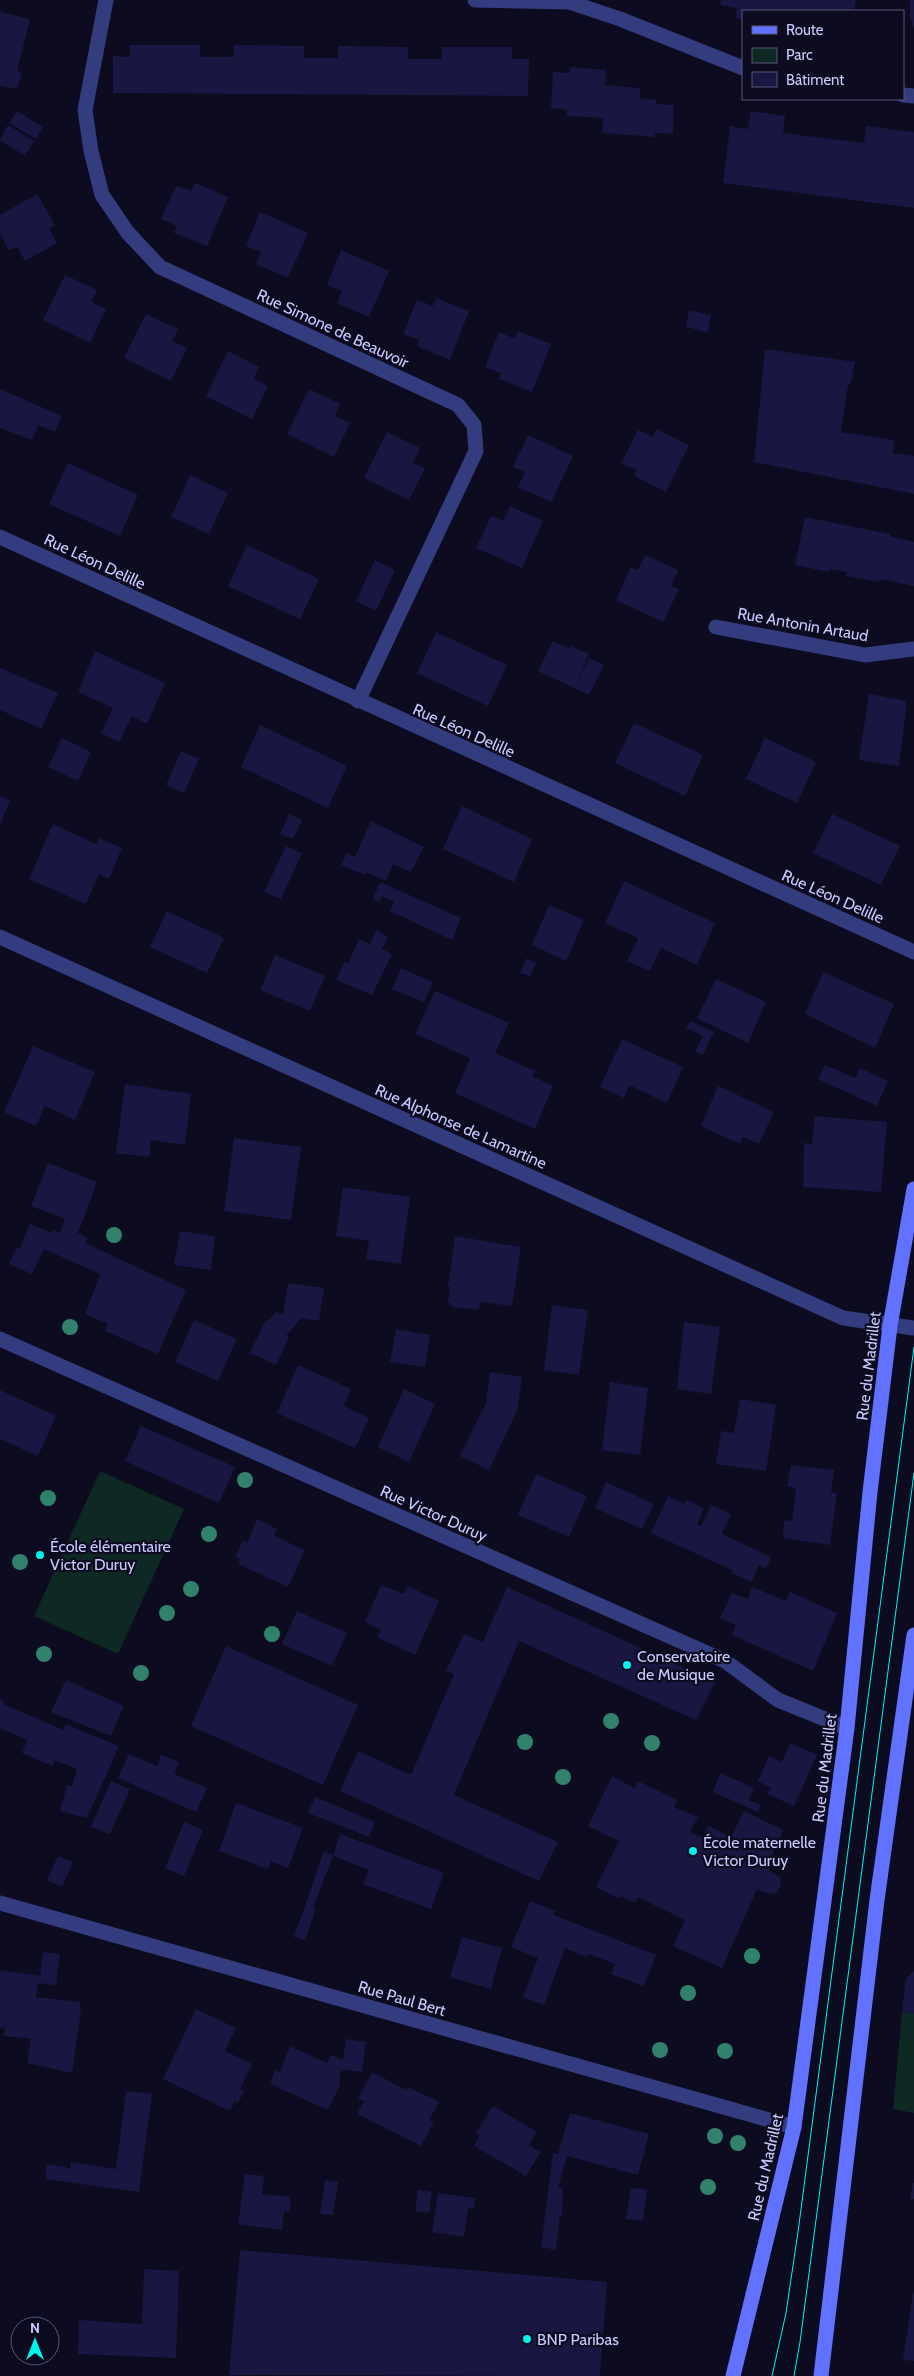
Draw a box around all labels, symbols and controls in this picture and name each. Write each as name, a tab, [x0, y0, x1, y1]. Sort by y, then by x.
legend	[742, 10, 904, 100]
text: Route	[786, 21, 824, 39]
text: Parc	[786, 46, 813, 64]
text: Bâtiment	[786, 71, 844, 89]
street label: Rue Simone de Beauvoir	[254, 285, 413, 372]
street label: Rue Léon Delille	[41, 530, 148, 593]
street label: Rue Antonin Artaud	[736, 604, 870, 645]
street label: Rue Léon Delille	[410, 699, 518, 761]
street label: Rue Léon Delille	[779, 865, 887, 927]
street label: Rue Alphonse de Lamartine	[372, 1080, 550, 1173]
street label: Rue du Madrillet	[852, 1310, 885, 1422]
street label: Rue Victor Duruy	[377, 1481, 490, 1546]
place label: École élémentaire Victor Duruy	[50, 1537, 171, 1574]
marker: École élémentaire Victor Duruy	[34, 1549, 46, 1561]
place label: Conservatoire de Musique	[637, 1647, 730, 1684]
marker: Conservatoire de Musique	[621, 1659, 633, 1671]
street label: Rue du Madrillet	[808, 1712, 841, 1824]
place label: École maternelle Victor Duruy	[703, 1833, 816, 1870]
marker: École maternelle Victor Duruy	[687, 1845, 699, 1857]
street label: Rue Paul Bert	[356, 1977, 448, 2020]
street label: Rue du Madrillet	[744, 2111, 787, 2223]
north arrow	[10, 2316, 60, 2366]
text: N	[30, 2319, 40, 2337]
place label: BNP Paribas	[537, 2330, 619, 2349]
marker: BNP Paribas	[521, 2333, 533, 2345]

